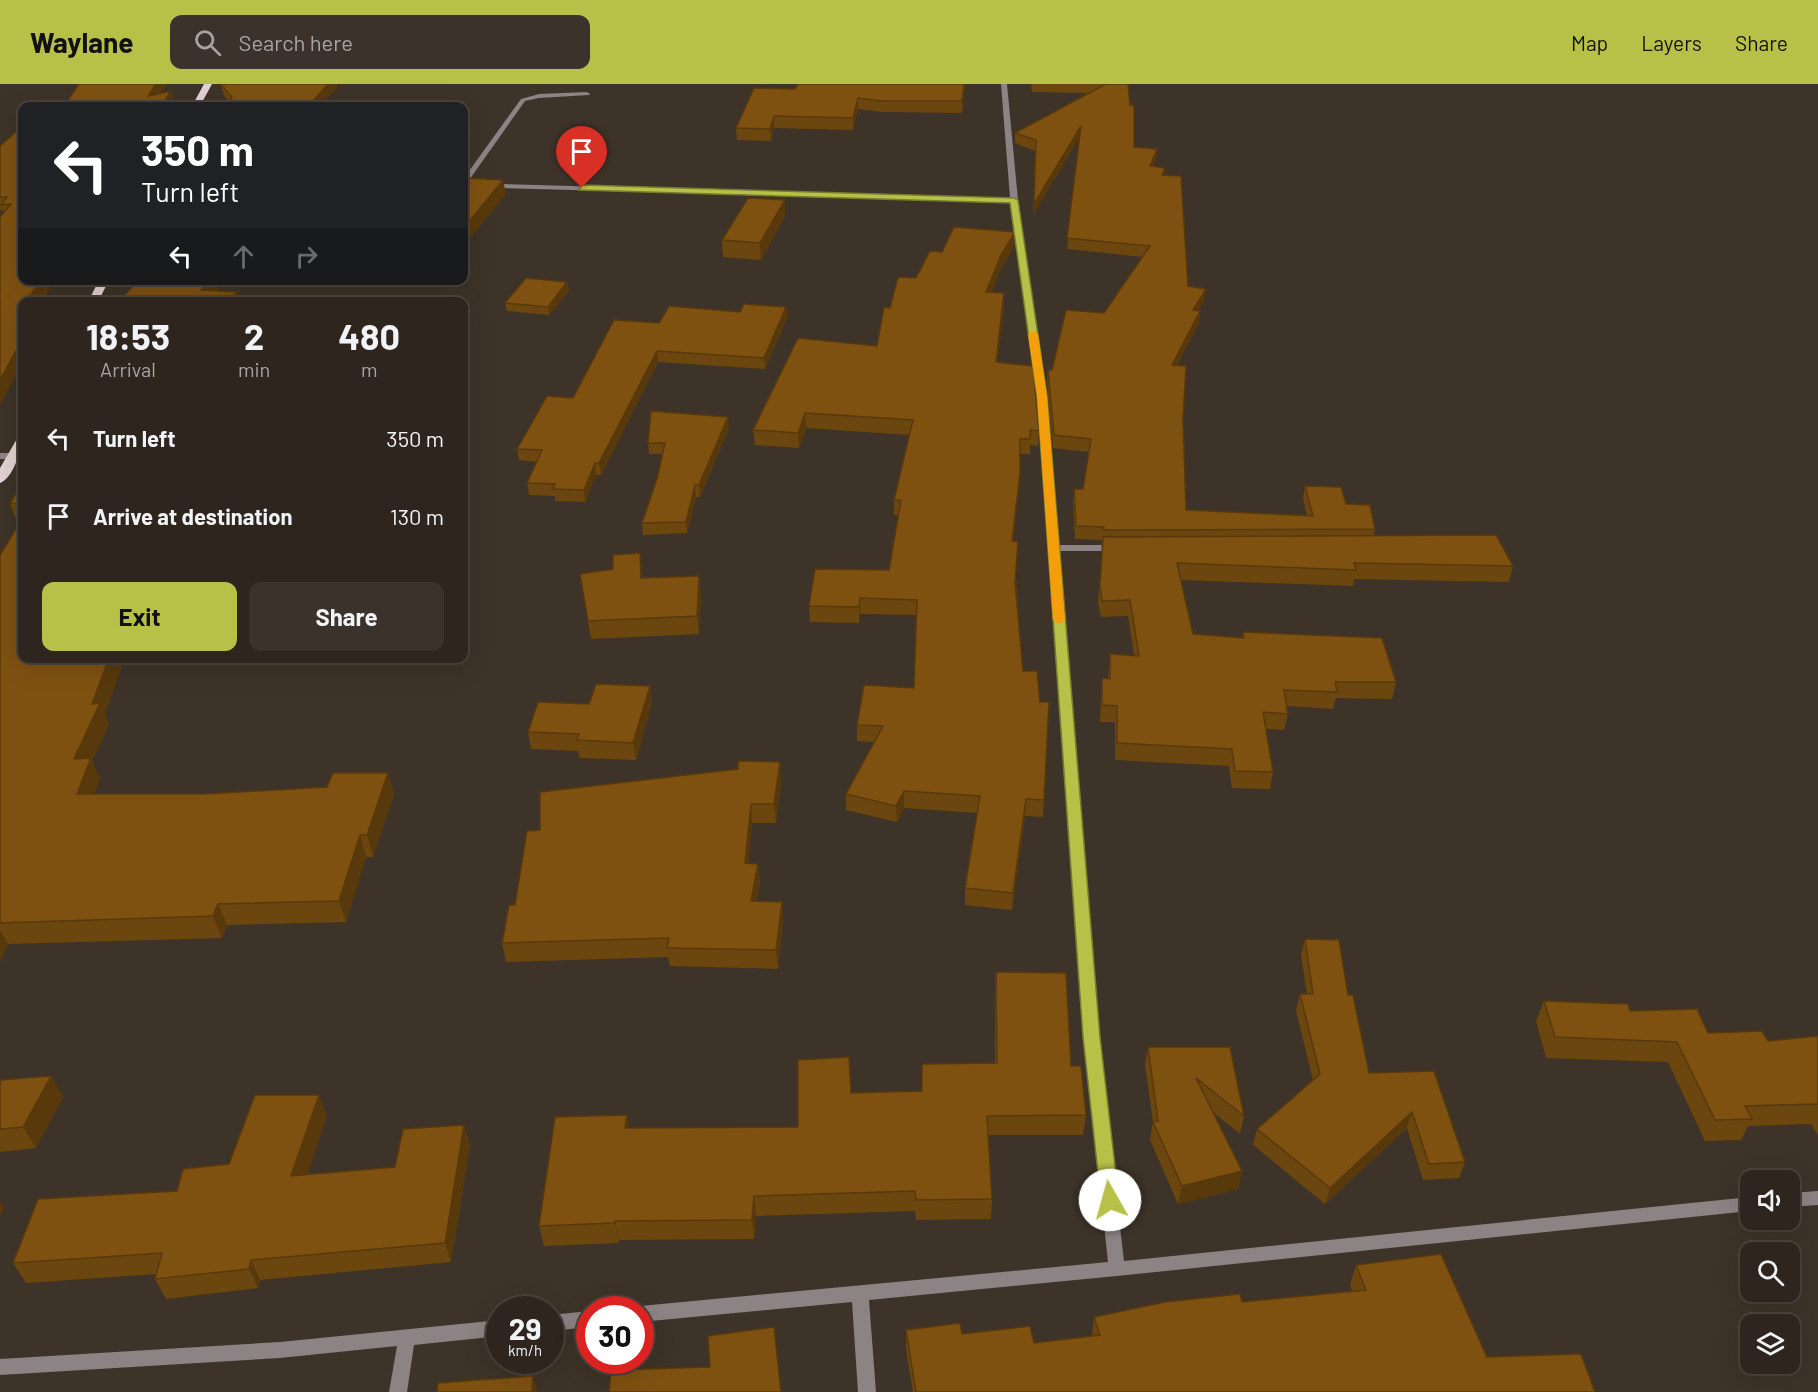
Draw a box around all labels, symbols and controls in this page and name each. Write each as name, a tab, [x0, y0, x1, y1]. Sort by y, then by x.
search box	[170, 15, 590, 69]
text: Waylane	[30, 25, 134, 59]
icon: search	[191, 26, 224, 59]
text: Search here	[239, 29, 353, 55]
text: Map	[1571, 30, 1608, 55]
text: Layers	[1641, 30, 1702, 55]
text: Share	[1735, 30, 1788, 55]
text: 350 m	[141, 124, 254, 174]
icon: left	[42, 126, 120, 204]
pin	[556, 126, 607, 188]
icon: arrive	[565, 135, 598, 168]
text: Turn left	[141, 175, 239, 207]
icon: left	[164, 240, 197, 273]
icon: ahead	[227, 240, 260, 273]
icon: right	[290, 240, 323, 273]
text: 18:53	[86, 314, 170, 357]
text: 2	[244, 314, 264, 357]
text: 480	[338, 314, 400, 357]
text: Arrival	[100, 357, 156, 381]
text: min	[238, 357, 270, 381]
text: m	[361, 357, 377, 381]
icon: left	[42, 422, 75, 455]
text: Turn left	[93, 425, 176, 451]
text: 350 m	[386, 425, 444, 451]
icon: arrive	[42, 500, 75, 533]
text: Arrive at destination	[93, 503, 292, 529]
text: 130 m	[390, 503, 444, 529]
button: Exit	[42, 582, 237, 651]
button: Share	[249, 582, 444, 651]
position arrow	[1078, 1168, 1142, 1232]
map controls	[1740, 1170, 1800, 1374]
button: sound	[1740, 1170, 1800, 1230]
button: search	[1740, 1242, 1800, 1302]
speed limit sign: 30	[576, 1296, 654, 1374]
text: 29	[509, 1310, 541, 1346]
button: layers	[1740, 1314, 1800, 1374]
text: km/h	[508, 1341, 542, 1359]

